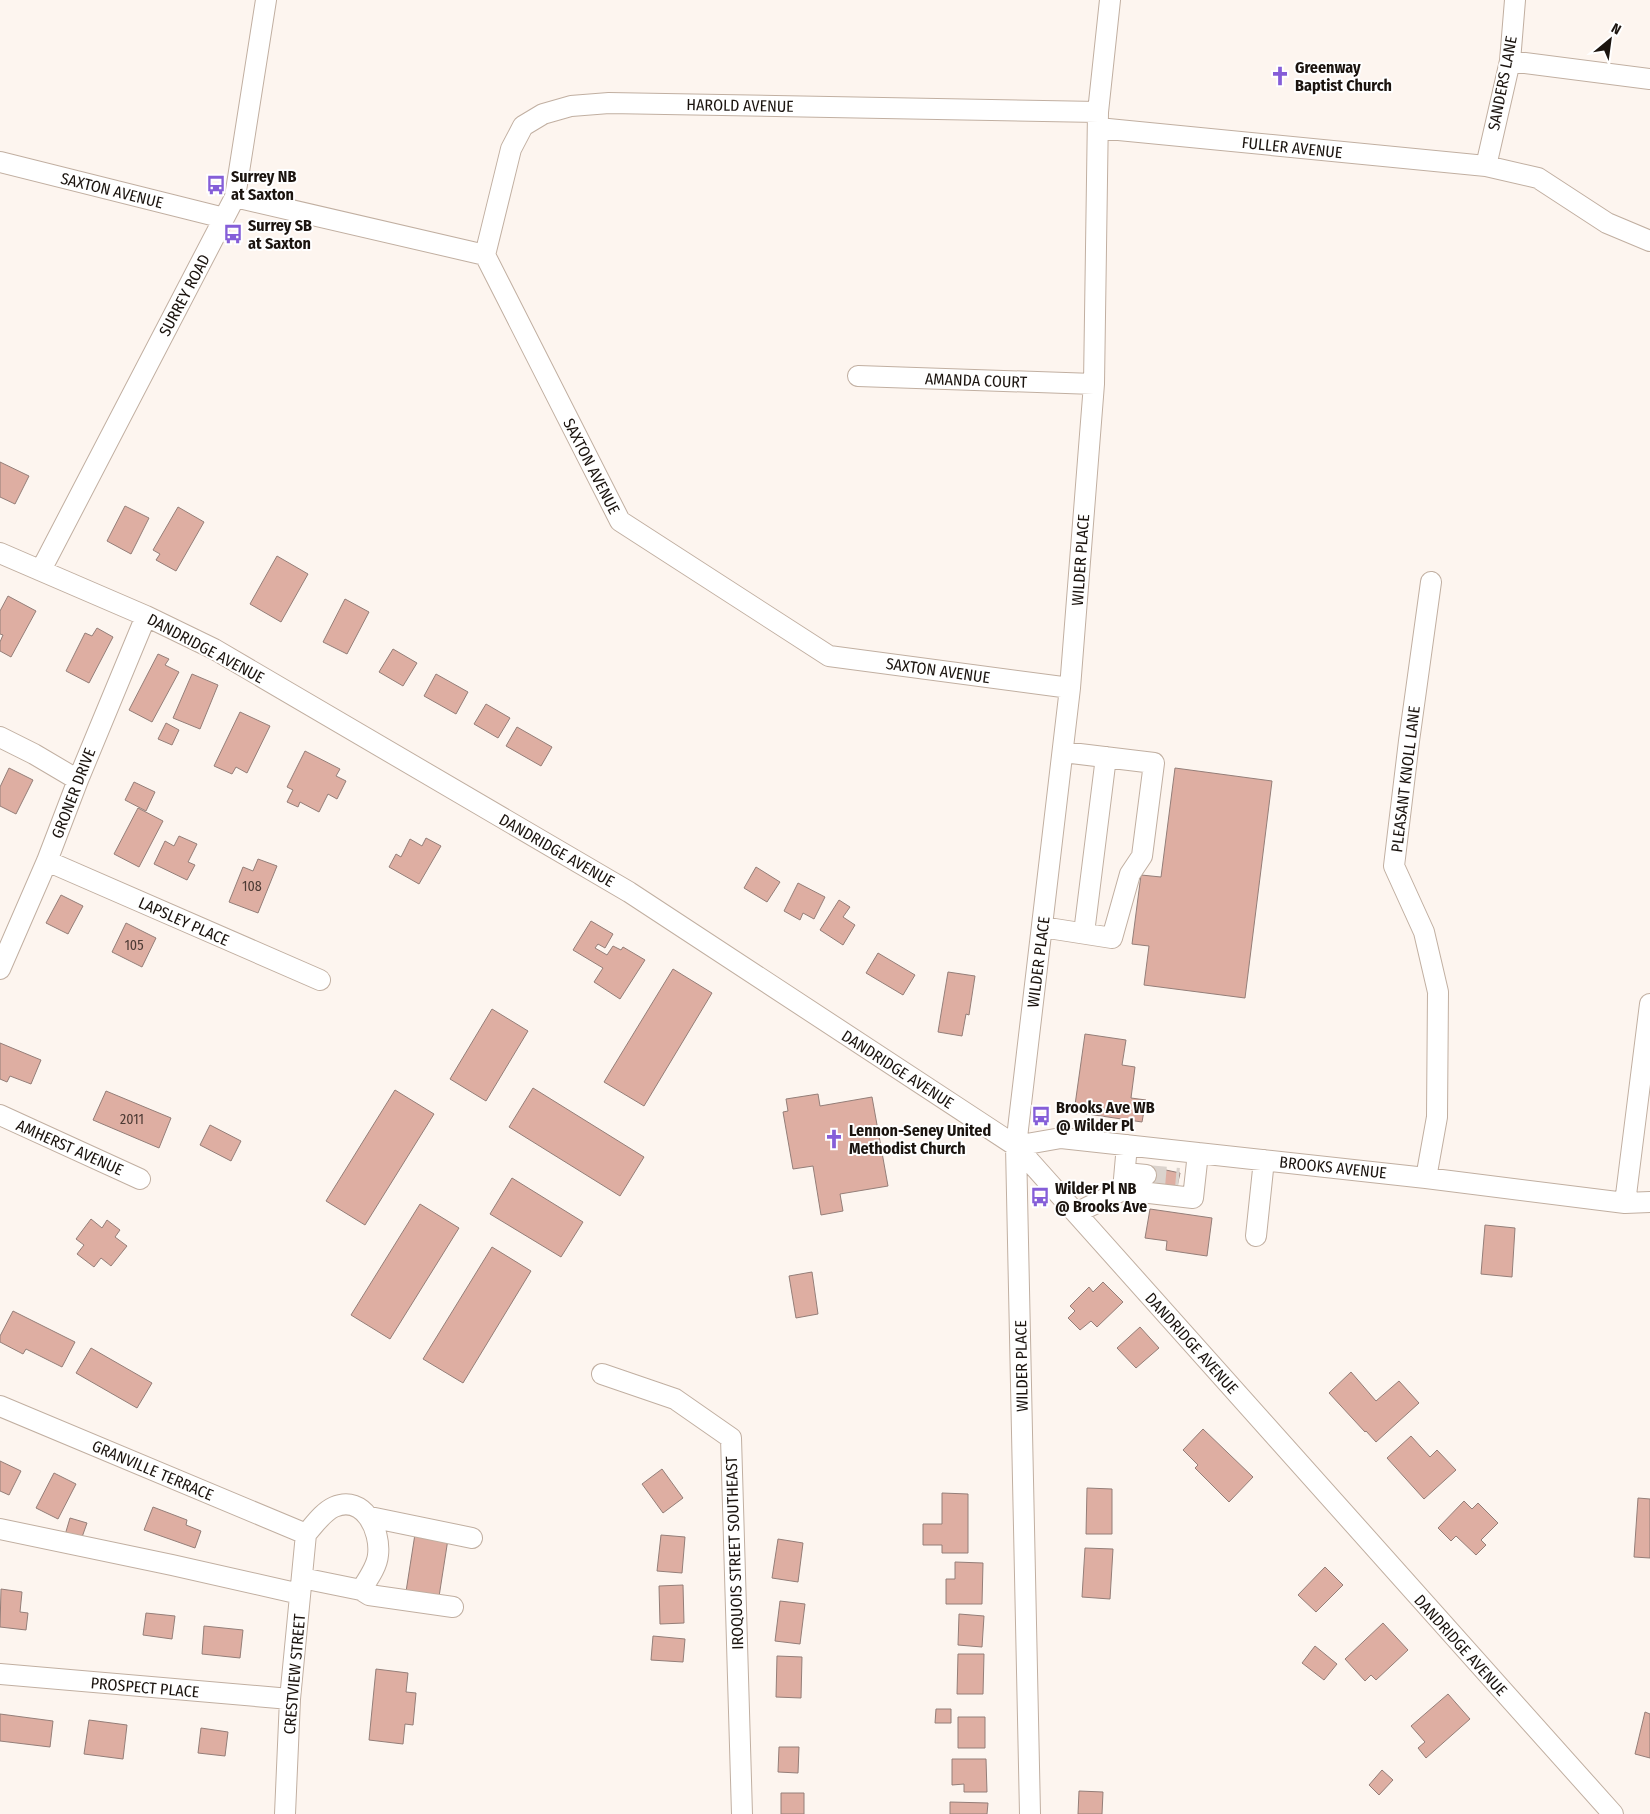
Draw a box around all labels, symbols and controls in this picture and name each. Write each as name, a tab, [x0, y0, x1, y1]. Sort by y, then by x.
north arrow	[1585, 15, 1635, 65]
text: N	[1608, 20, 1624, 39]
street label: SANDERS LANE	[1484, 34, 1521, 132]
place label: Greenway Baptist Church	[1295, 58, 1392, 95]
church icon: Greenway Baptist Church	[1269, 65, 1291, 87]
street label: HAROLD AVENUE	[686, 95, 794, 116]
street label: FULLER AVENUE	[1241, 133, 1343, 162]
place label: Surrey NB at Saxton	[231, 167, 296, 204]
street label: SAXTON AVENUE	[59, 169, 165, 212]
bus stop icon: Surrey NB at Saxton	[205, 174, 227, 196]
place label: Surrey SB at Saxton	[248, 216, 312, 253]
bus stop icon: Surrey SB at Saxton	[222, 223, 244, 245]
street label: SURREY ROAD	[155, 251, 214, 339]
street label: AMANDA COURT	[925, 369, 1028, 392]
street label: SAXTON AVENUE	[559, 415, 624, 517]
street label: WILDER PLACE	[1068, 514, 1093, 607]
street label: DANDRIDGE AVENUE	[144, 610, 267, 687]
street label: SAXTON AVENUE	[885, 654, 991, 687]
street label: PLEASANT KNOLL LANE	[1387, 705, 1424, 853]
street label: GRONER DRIVE	[48, 745, 99, 841]
street label: DANDRIDGE AVENUE	[496, 810, 618, 891]
house number: 108	[242, 878, 262, 895]
street label: LAPSLEY PLACE	[136, 893, 232, 950]
street label: WILDER PLACE	[1023, 915, 1054, 1009]
house number: 105	[124, 937, 144, 954]
street label: DANDRIDGE AVENUE	[838, 1026, 957, 1113]
place label: Brooks Ave WB @ Wilder Pl	[1056, 1098, 1155, 1135]
bus stop icon: Brooks Ave WB @ Wilder Pl	[1030, 1105, 1052, 1127]
house number: 2011	[120, 1111, 144, 1128]
street label: AMHERST AVENUE	[13, 1115, 126, 1179]
place label: Lennon-Seney United Methodist Church	[849, 1121, 991, 1158]
church icon: Lennon-Seney United Methodist Church	[823, 1128, 845, 1150]
street label: BROOKS AVENUE	[1278, 1152, 1388, 1183]
place label: Wilder Pl NB @ Brooks Ave	[1055, 1179, 1147, 1216]
bus stop icon: Wilder Pl NB @ Brooks Ave	[1029, 1186, 1051, 1208]
street label: DANDRIDGE AVENUE	[1141, 1289, 1242, 1398]
street label: WILDER PLACE	[1011, 1320, 1032, 1412]
street label: GRANVILLE TERRACE	[89, 1436, 216, 1505]
street label: IROQUOIS STREET SOUTHEAST	[722, 1455, 747, 1650]
street label: DANDRIDGE AVENUE	[1410, 1591, 1511, 1700]
street label: CRESTVIEW STREET	[280, 1612, 309, 1735]
street label: PROSPECT PLACE	[90, 1673, 200, 1702]

